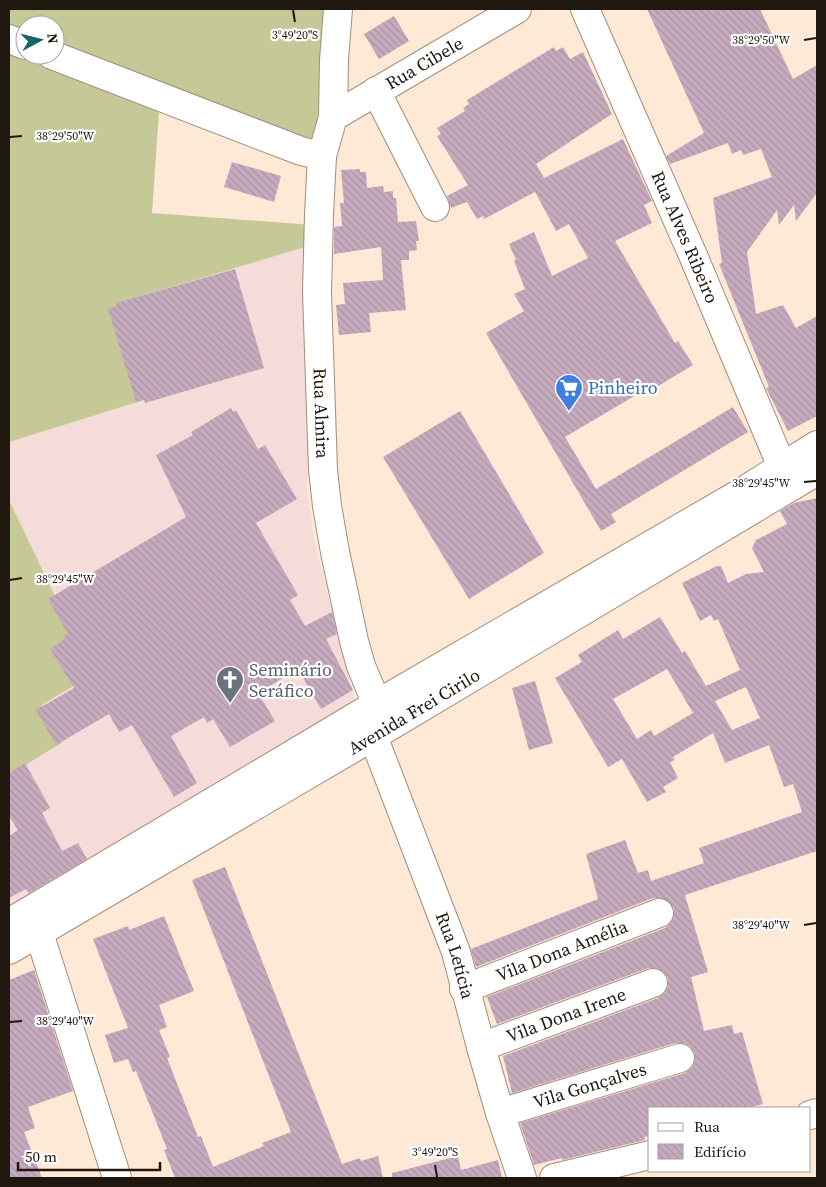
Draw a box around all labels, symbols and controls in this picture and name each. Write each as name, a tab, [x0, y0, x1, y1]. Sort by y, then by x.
north arrow	[15, 15, 65, 65]
text: 3°49'20"S	[272, 27, 318, 43]
street label: Rua Cibele	[381, 30, 468, 95]
text: N	[42, 32, 63, 45]
text: 38°29'50"W	[732, 32, 790, 48]
text: 38°29'50"W	[36, 128, 94, 144]
street label: Rua Alves Ribeiro	[646, 167, 725, 307]
street label: Rua Almira	[308, 367, 336, 460]
supermarket icon: Pinheiro	[554, 373, 584, 412]
place label: Pinheiro	[588, 375, 658, 400]
text: 38°29'45"W	[732, 475, 790, 491]
text: 38°29'45"W	[36, 571, 94, 587]
place label: Seminário Seráfico	[249, 657, 332, 703]
street label: Avenida Frei Cirilo	[343, 662, 485, 760]
church icon: Seminário Seráfico	[215, 665, 245, 704]
street label: Rua Letícia	[430, 908, 481, 1002]
street label: Vila Dona Amélia	[492, 913, 632, 987]
text: 38°29'40"W	[732, 917, 790, 933]
street label: Vila Dona Irene	[503, 981, 629, 1048]
text: 38°29'40"W	[36, 1013, 94, 1029]
street label: Vila Gonçalves	[530, 1056, 650, 1114]
legend	[648, 1107, 811, 1172]
text: Rua	[694, 1116, 720, 1137]
scale bar	[18, 1140, 160, 1172]
text: Edifício	[694, 1141, 746, 1162]
text: 3°49'20"S	[412, 1144, 458, 1160]
text: 50 m	[25, 1146, 57, 1167]

